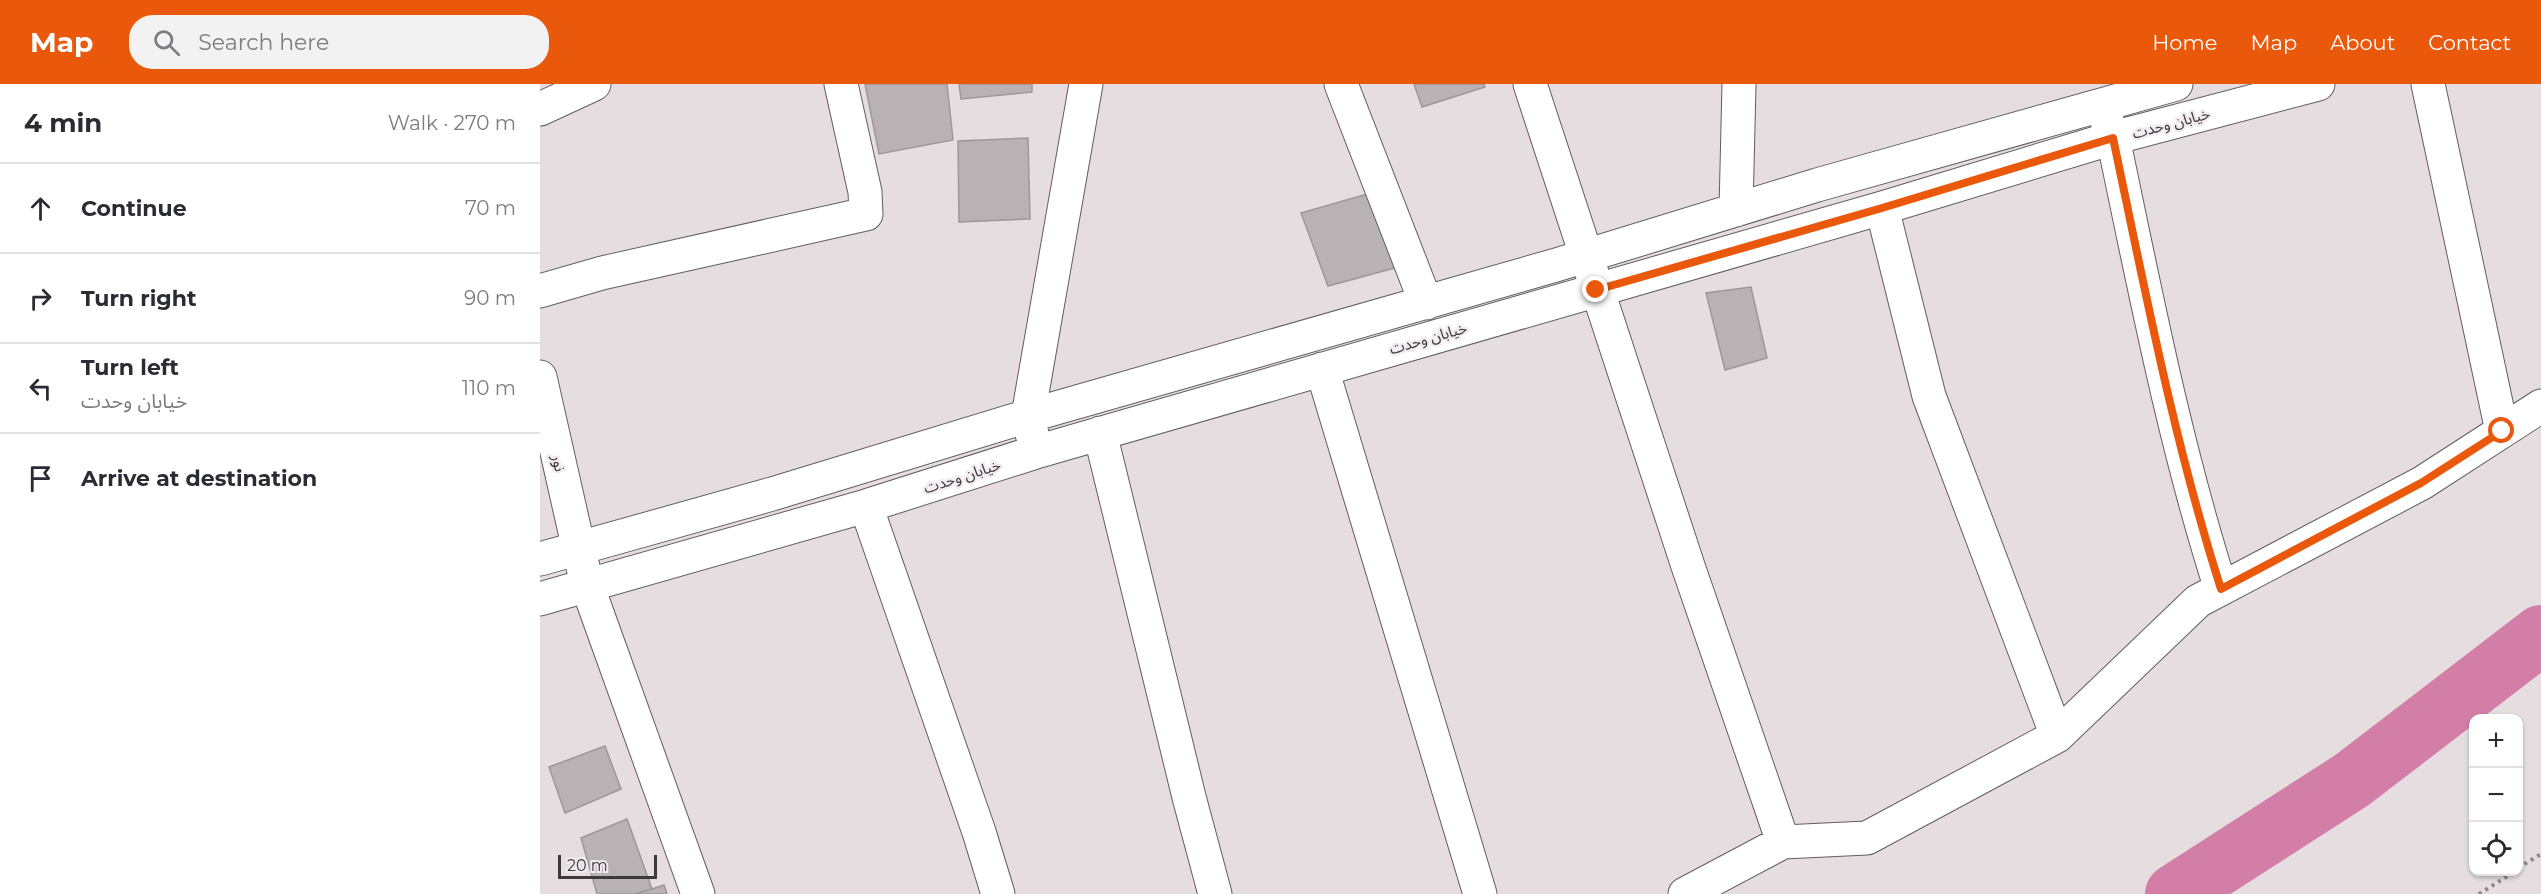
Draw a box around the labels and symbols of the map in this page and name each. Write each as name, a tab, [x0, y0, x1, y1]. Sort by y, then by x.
street label: خیابان وحدت	[2130, 103, 2212, 143]
route end	[1582, 276, 1608, 302]
street label: خیابان وحدت	[1387, 318, 1469, 358]
route start	[2488, 417, 2514, 443]
street label: نور	[548, 452, 570, 473]
street label: خیابان وحدت	[921, 455, 1003, 497]
scale bar	[558, 852, 657, 880]

